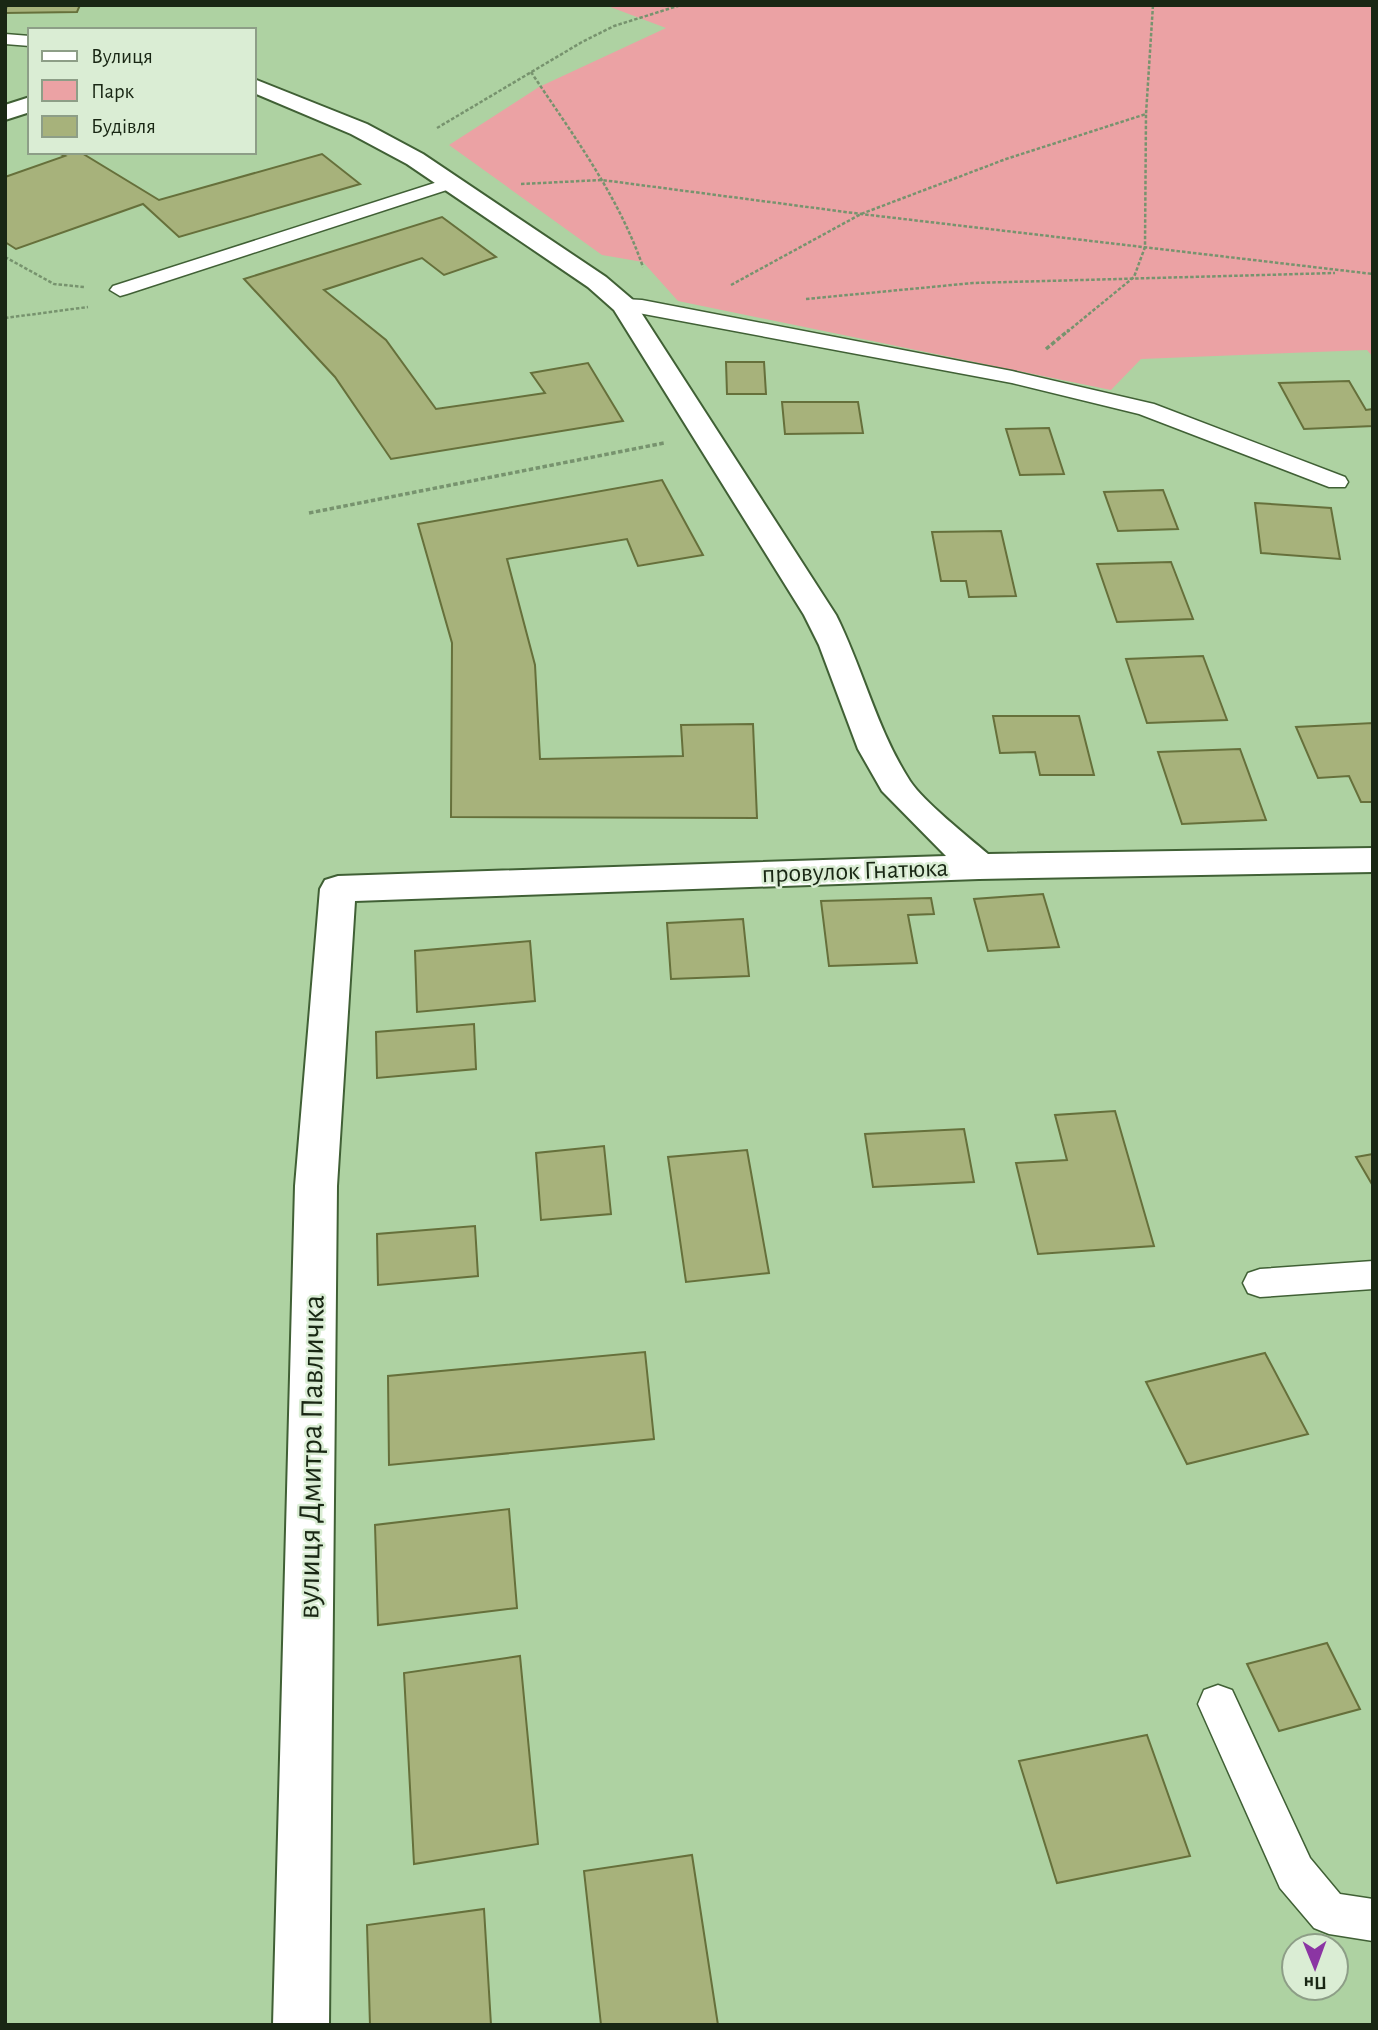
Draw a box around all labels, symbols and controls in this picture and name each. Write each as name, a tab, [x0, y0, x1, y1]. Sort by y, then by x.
legend	[28, 28, 256, 154]
text: Вулиця	[91, 46, 153, 67]
text: Парк	[91, 81, 135, 102]
text: Будівля	[91, 116, 156, 137]
street label: провулок Гнатюка	[761, 855, 949, 887]
street label: вулиця Дмитра Павличка	[292, 1294, 330, 1620]
north arrow	[1280, 1932, 1350, 2002]
text: Пн	[1304, 1973, 1327, 1992]

